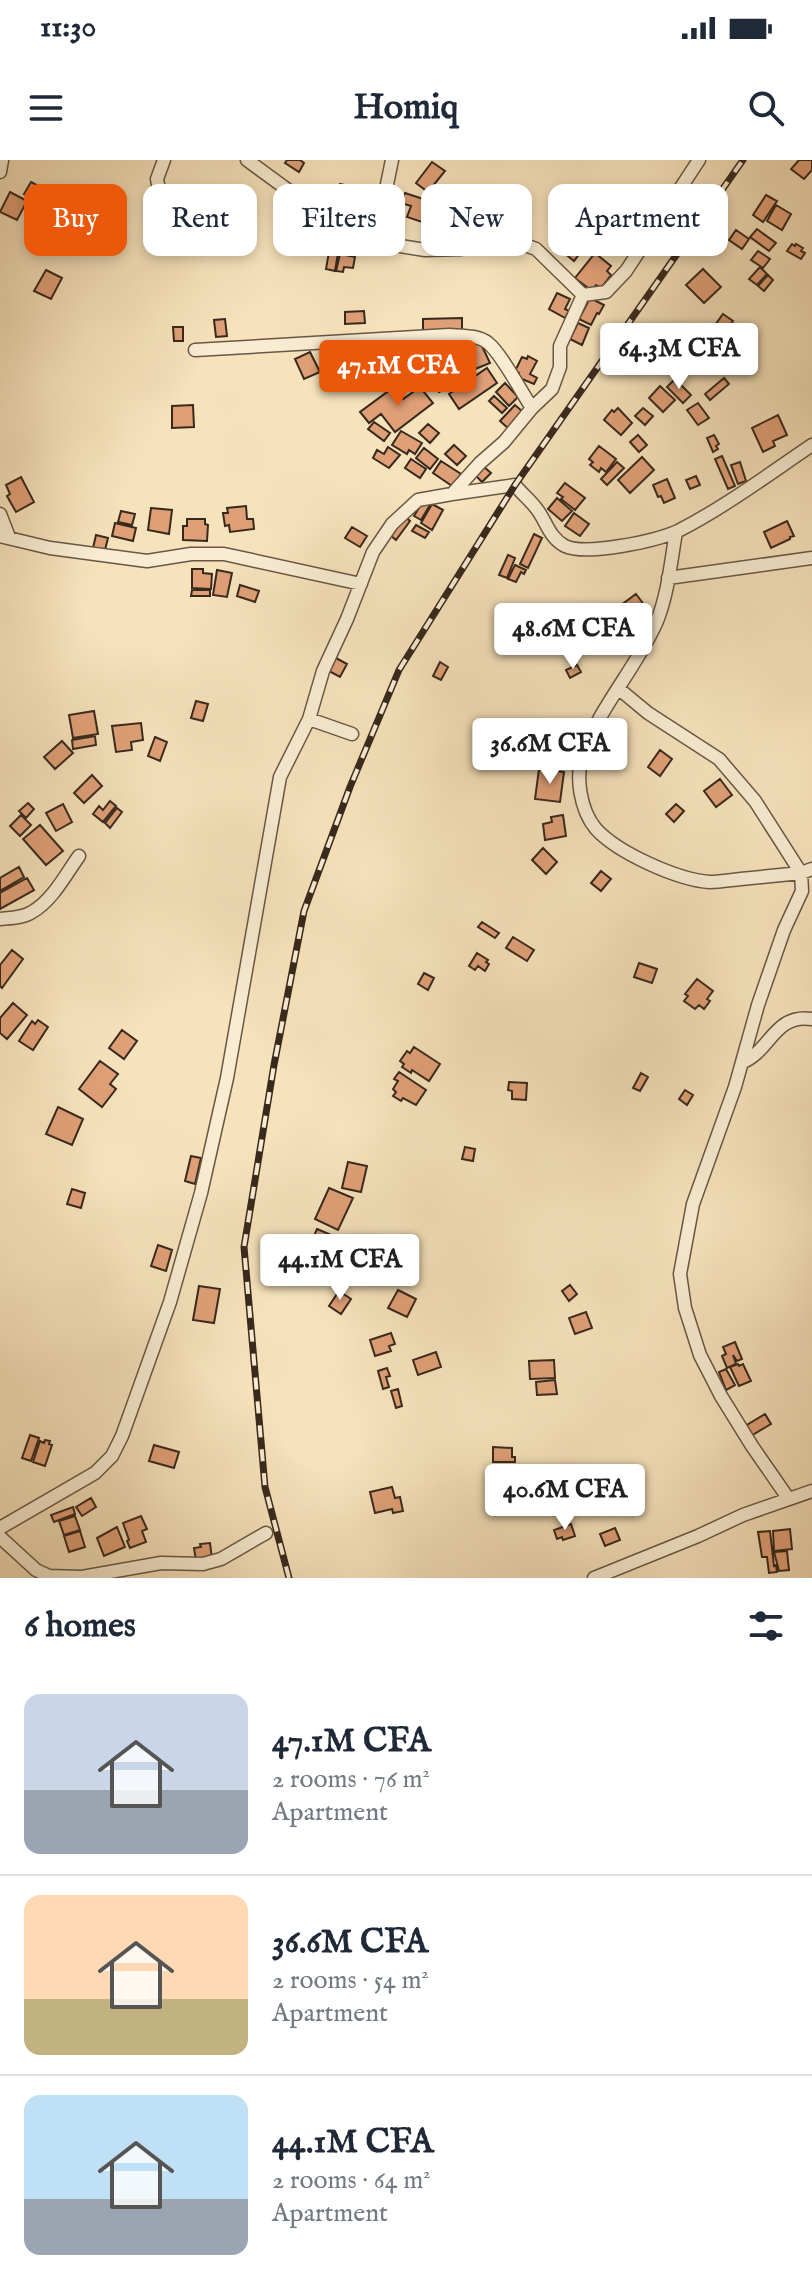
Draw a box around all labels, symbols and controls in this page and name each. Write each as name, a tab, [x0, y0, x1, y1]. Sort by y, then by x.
text: 11:30	[40, 9, 96, 47]
text: Homiq	[354, 85, 458, 131]
icon: menu	[24, 86, 68, 130]
icon: search	[744, 86, 788, 130]
chip: Buy	[24, 184, 127, 256]
chip: Rent	[143, 184, 257, 256]
chip: Filters	[273, 184, 405, 256]
chip: New	[421, 184, 532, 256]
chip: Apartment	[548, 184, 728, 256]
pin: 64.3M CFA	[587, 323, 771, 391]
text: 64.3M CFA	[618, 332, 740, 365]
pin: 47.1M CFA	[306, 340, 490, 408]
text: 47.1M CFA	[337, 349, 459, 382]
pin: 48.6M CFA	[481, 603, 665, 671]
text: 48.6M CFA	[512, 612, 634, 645]
pin: 36.6M CFA	[458, 718, 642, 786]
text: 36.6M CFA	[490, 727, 610, 760]
pin: 44.1M CFA	[248, 1234, 432, 1302]
text: 44.1M CFA	[278, 1243, 402, 1276]
pin: 40.6M CFA	[473, 1464, 657, 1532]
text: 40.6M CFA	[503, 1473, 627, 1506]
icon: filters	[744, 1604, 788, 1648]
text: 6 homes	[24, 1605, 136, 1648]
text: 47.1M CFA	[272, 1720, 431, 1763]
icon: home	[88, 1726, 184, 1822]
text: 2 rooms · 76 m²	[272, 1763, 430, 1796]
text: Apartment	[272, 1796, 388, 1829]
text: 36.6M CFA	[272, 1921, 428, 1964]
icon: home	[88, 1927, 184, 2023]
text: 2 rooms · 54 m²	[272, 1964, 429, 1997]
text: Apartment	[272, 1997, 388, 2030]
text: 44.1M CFA	[272, 2121, 433, 2164]
icon: home	[88, 2127, 184, 2223]
text: 2 rooms · 64 m²	[272, 2164, 431, 2197]
text: Apartment	[272, 2197, 388, 2230]

